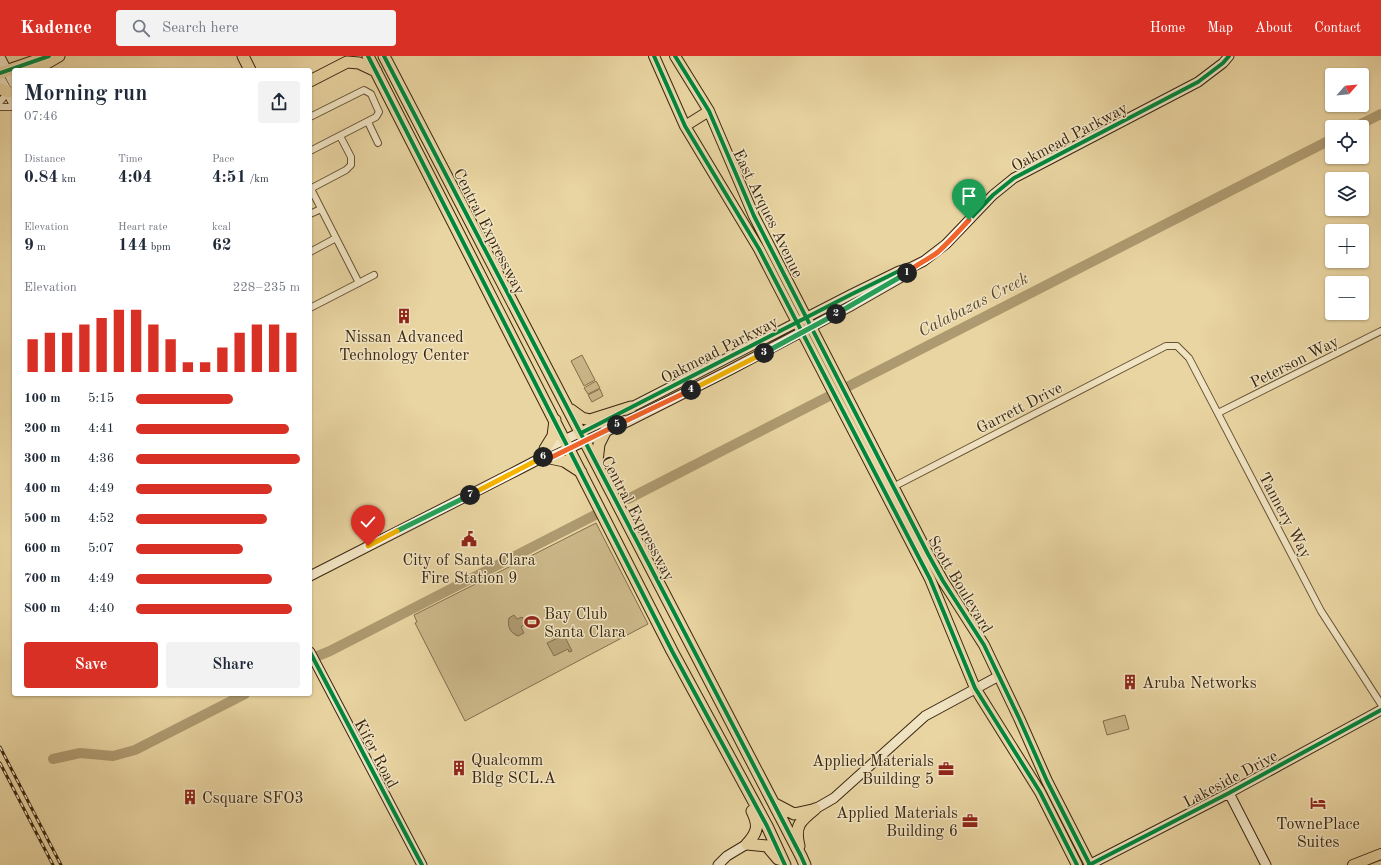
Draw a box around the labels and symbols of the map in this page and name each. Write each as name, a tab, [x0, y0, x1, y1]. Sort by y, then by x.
north arrow	[1325, 68, 1369, 112]
street label: Oakmead Parkway	[1009, 100, 1131, 175]
street label: East Arques Avenue	[729, 147, 805, 281]
street label: Central Expressway	[450, 166, 527, 298]
pin	[952, 179, 986, 220]
pin: 1	[897, 263, 917, 283]
water label: Calabazas Creek	[916, 270, 1032, 340]
pin: 2	[826, 304, 846, 324]
building icon: Nissan Advanced Technology Center	[395, 307, 413, 325]
street label: Oakmead Parkway	[659, 314, 782, 387]
place label: Nissan Advanced Technology Center	[339, 330, 469, 364]
street label: Peterson Way	[1248, 333, 1342, 392]
pin: 3	[754, 343, 774, 363]
pin: 4	[681, 380, 701, 400]
street label: Garrett Drive	[974, 380, 1065, 437]
pin: 5	[607, 415, 627, 435]
pin: 6	[533, 447, 553, 467]
street label: Central Expressway	[598, 454, 677, 585]
street label: Tannery Way	[1255, 470, 1314, 562]
pin: 7	[460, 485, 480, 505]
pin	[351, 505, 385, 546]
public building icon: City of Santa Clara Fire Station 9	[460, 530, 478, 548]
street label: Scott Boulevard	[924, 534, 995, 637]
place label: City of Santa Clara Fire Station 9	[402, 553, 536, 587]
place label: Bay Club Santa Clara	[544, 607, 626, 641]
sports icon: Bay Club Santa Clara	[523, 613, 541, 631]
building icon: Aruba Networks	[1121, 673, 1139, 691]
place label: Aruba Networks	[1142, 676, 1257, 692]
street label: Kifer Road	[350, 717, 400, 791]
street label: Lakeside Drive	[1181, 748, 1281, 811]
place label: Qualcomm Bldg SCL.A	[471, 753, 556, 787]
place label: Applied Materials Building 5	[812, 754, 934, 788]
building icon: Qualcomm Bldg SCL.A	[450, 759, 468, 777]
office icon: Applied Materials Building 5	[937, 760, 955, 778]
building icon: Csquare SFO3	[181, 788, 199, 806]
place label: Csquare SFO3	[202, 791, 304, 807]
hotel icon: TownePlace Suites	[1309, 794, 1327, 812]
place label: Applied Materials Building 6	[836, 806, 958, 840]
office icon: Applied Materials Building 6	[961, 812, 979, 830]
place label: TownePlace Suites	[1276, 817, 1360, 851]

